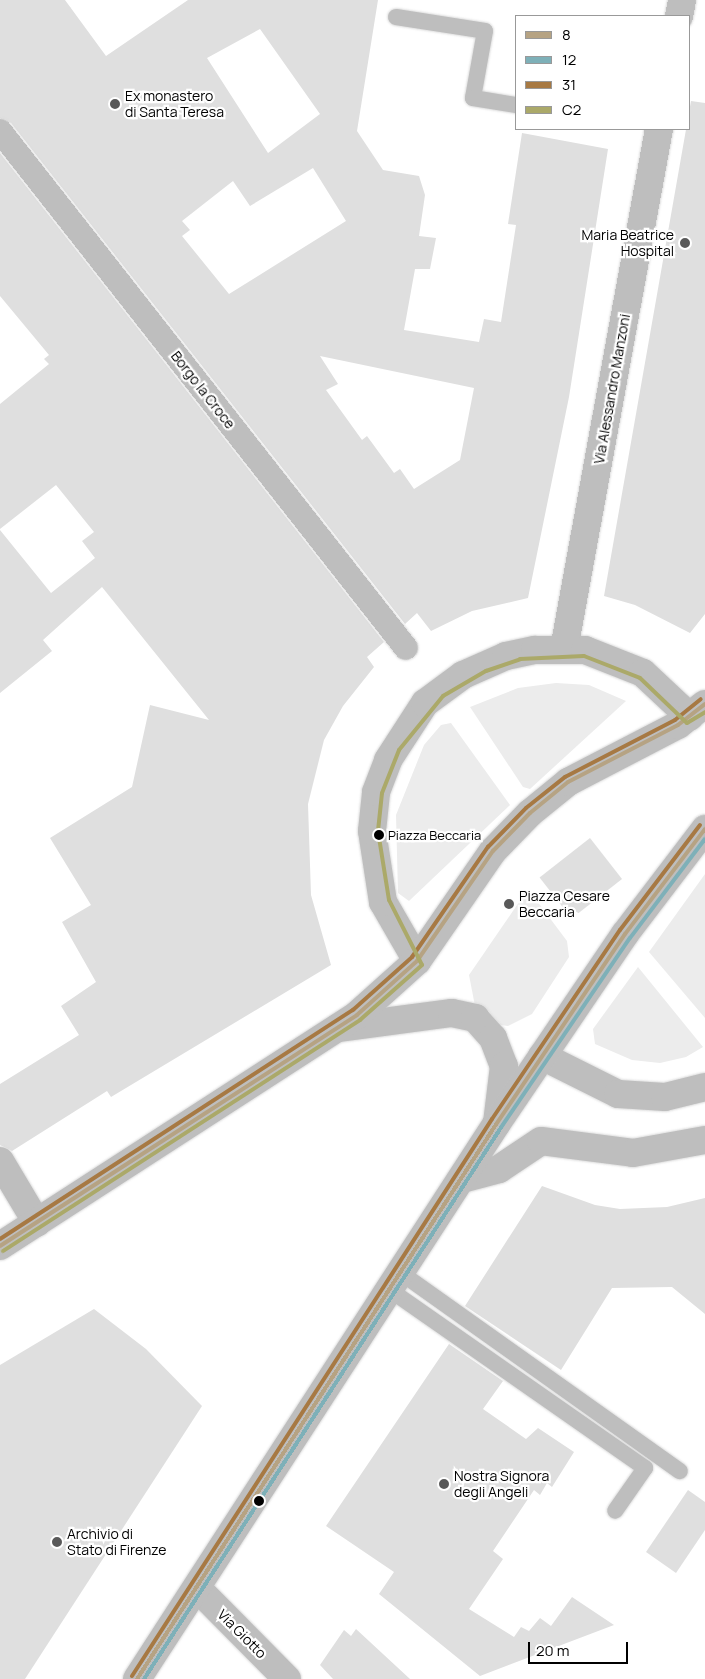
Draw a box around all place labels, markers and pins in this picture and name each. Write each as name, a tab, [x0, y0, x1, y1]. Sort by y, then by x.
place label: Ex monastero di Santa Teresa	[125, 88, 224, 120]
marker: Ex monastero di Santa Teresa	[109, 98, 121, 110]
place label: Maria Beatrice Hospital	[582, 227, 674, 260]
marker: Maria Beatrice Hospital	[678, 236, 692, 250]
place label: Piazza Beccaria	[388, 827, 481, 843]
marker: Piazza Beccaria	[374, 830, 384, 840]
place label: Piazza Cesare Beccaria	[519, 888, 610, 920]
marker: Piazza Cesare Beccaria	[503, 898, 515, 910]
place label: Nostra Signora degli Angeli	[454, 1468, 549, 1500]
marker: Nostra Signora degli Angeli	[438, 1478, 450, 1490]
unlabelled marker	[254, 1496, 264, 1506]
place label: Archivio di Stato di Firenze	[67, 1526, 166, 1558]
marker: Archivio di Stato di Firenze	[51, 1536, 63, 1548]

